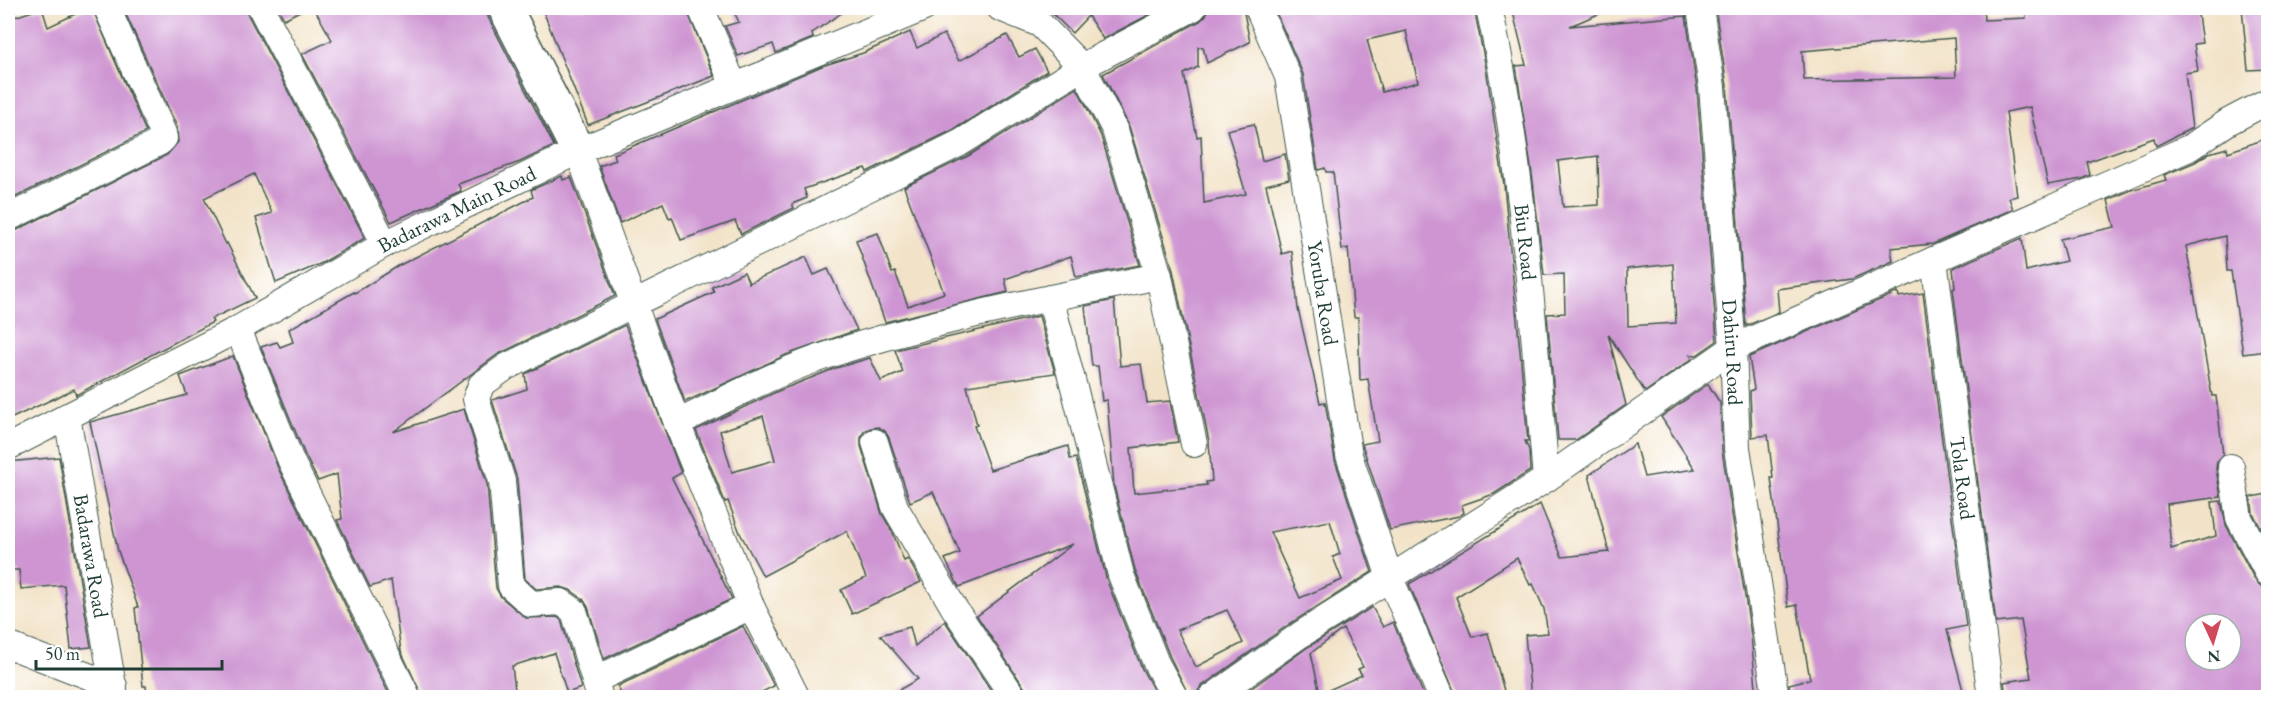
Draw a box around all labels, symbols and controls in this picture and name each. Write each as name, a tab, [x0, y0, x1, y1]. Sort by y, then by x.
street label: Badarawa Main Road	[372, 159, 541, 259]
street label: Biu Road	[1508, 202, 1543, 282]
street label: Yoruba Road	[1302, 239, 1345, 347]
street label: Dahiru Road	[1716, 298, 1749, 406]
street label: Tola Road	[1944, 435, 1982, 522]
street label: Badarawa Road	[67, 492, 115, 620]
north arrow	[2183, 612, 2243, 672]
scale bar	[36, 633, 222, 671]
text: 50 m	[45, 642, 80, 665]
text: N	[2207, 646, 2221, 667]

